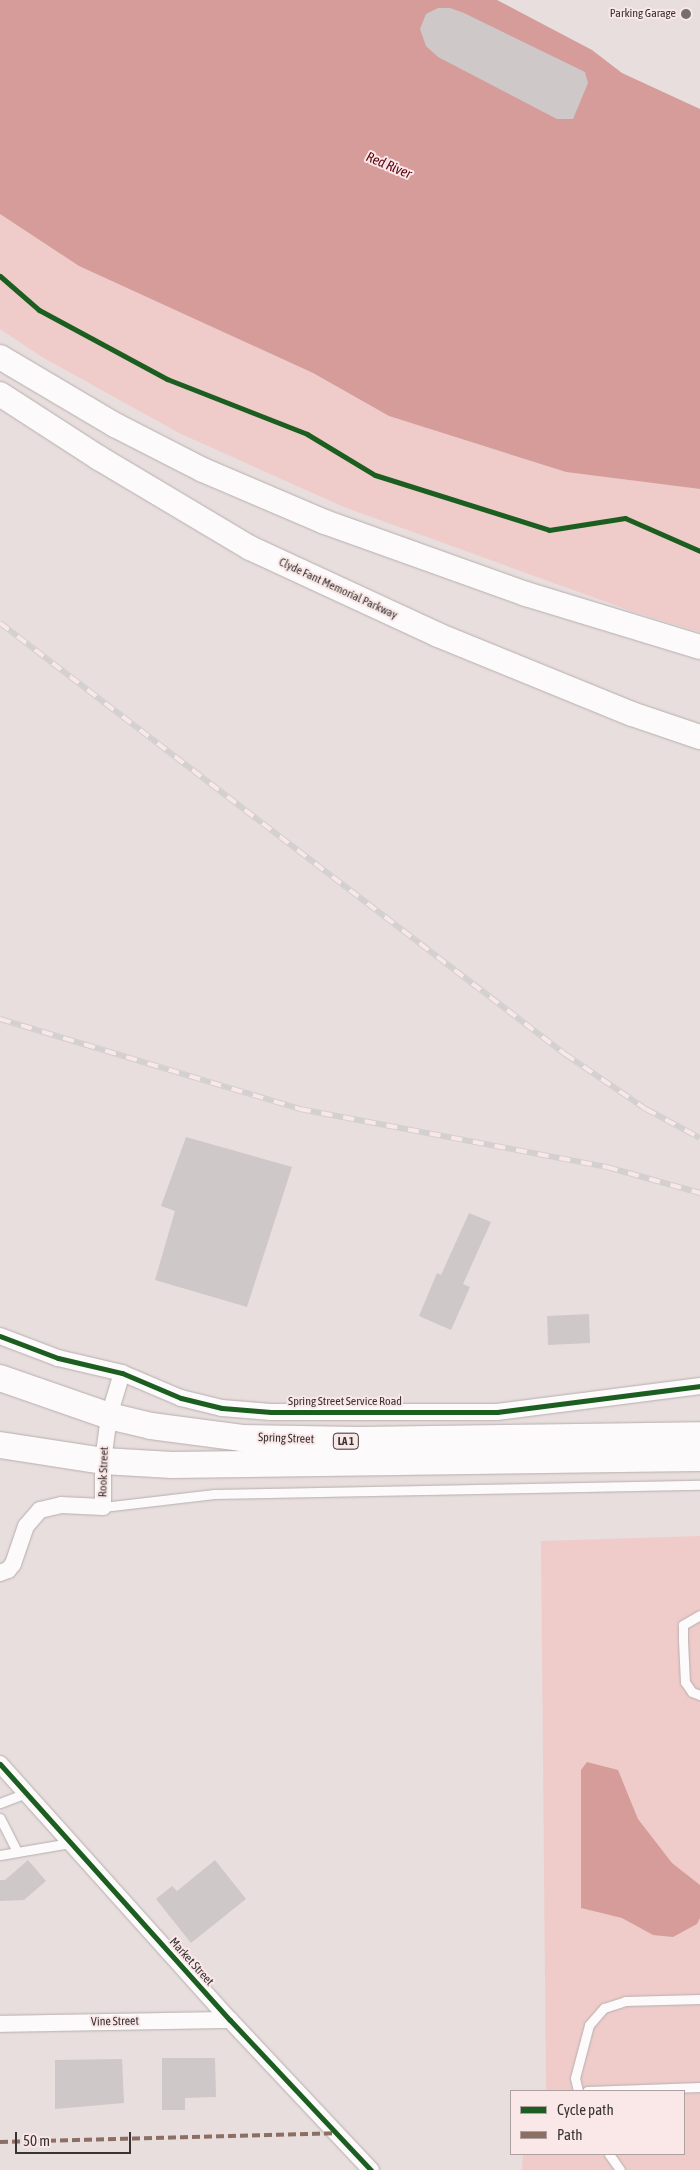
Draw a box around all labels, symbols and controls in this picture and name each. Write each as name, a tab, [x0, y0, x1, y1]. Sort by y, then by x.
place label: Parking Garage	[610, 7, 676, 21]
marker: Parking Garage	[680, 8, 692, 20]
water label: Red River	[364, 148, 414, 182]
street label: Clyde Fant Memorial Parkway	[276, 555, 400, 623]
street label: Spring Street Service Road	[288, 1395, 402, 1409]
street label: Spring Street	[258, 1431, 314, 1447]
road number: LA 1	[332, 1432, 360, 1450]
street label: Rook Street	[96, 1446, 112, 1498]
street label: Market Street	[166, 1935, 216, 1989]
street label: Vine Street	[91, 2014, 139, 2030]
legend	[510, 2090, 685, 2155]
text: Cycle path	[557, 2101, 614, 2118]
scale bar	[18, 2122, 134, 2154]
text: Path	[557, 2126, 583, 2143]
text: 50 m	[23, 2132, 50, 2149]

